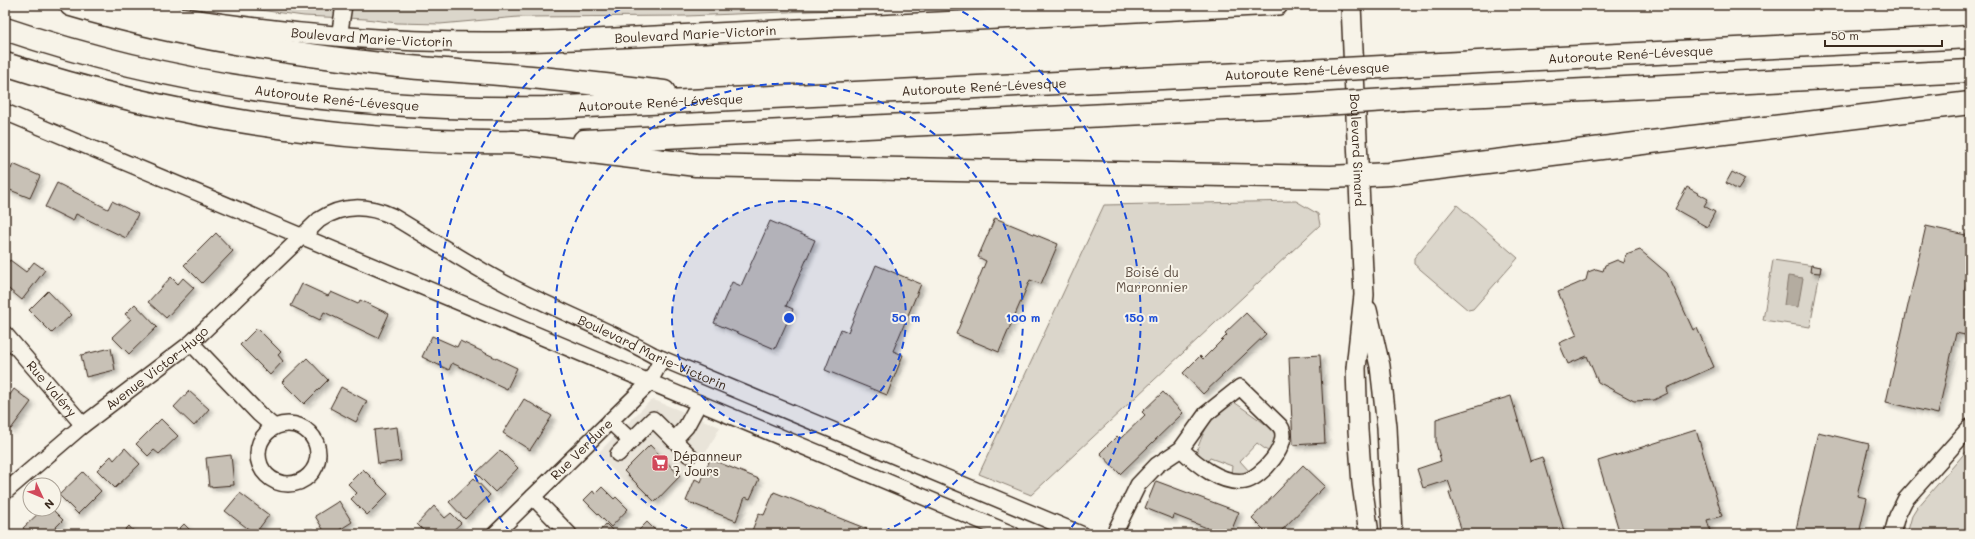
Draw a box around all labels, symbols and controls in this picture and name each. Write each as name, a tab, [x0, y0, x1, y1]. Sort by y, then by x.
street label: Boulevard Marie-Victorin	[614, 21, 777, 46]
scale bar	[1825, 22, 1942, 48]
street label: Boulevard Marie-Victorin	[290, 23, 453, 50]
text: 50 m	[1831, 27, 1859, 43]
street label: Autoroute René-Lévesque	[1548, 41, 1714, 66]
street label: Autoroute René-Lévesque	[1224, 58, 1390, 83]
street label: Autoroute René-Lévesque	[901, 74, 1067, 99]
street label: Autoroute René-Lévesque	[254, 80, 420, 114]
street label: Autoroute René-Lévesque	[577, 89, 743, 114]
street label: Boulevard Simard	[1347, 93, 1369, 207]
park label: Boisé du Marronnier	[1116, 263, 1188, 295]
text: 50 m	[892, 309, 920, 325]
text: 100 m	[1006, 309, 1040, 325]
text: 150 m	[1124, 309, 1158, 325]
street label: Boulevard Marie-Victorin	[575, 310, 730, 393]
centre of rings	[782, 311, 796, 325]
street label: Avenue Victor-Hugo	[101, 322, 212, 413]
street label: Rue Valéry	[23, 357, 81, 420]
street label: Rue Verdure	[546, 415, 616, 483]
place label: Dépanneur 7 Jours	[673, 447, 742, 479]
supermarket icon: Dépanneur 7 Jours	[650, 453, 670, 473]
north arrow	[22, 477, 62, 517]
text: N	[41, 496, 58, 513]

